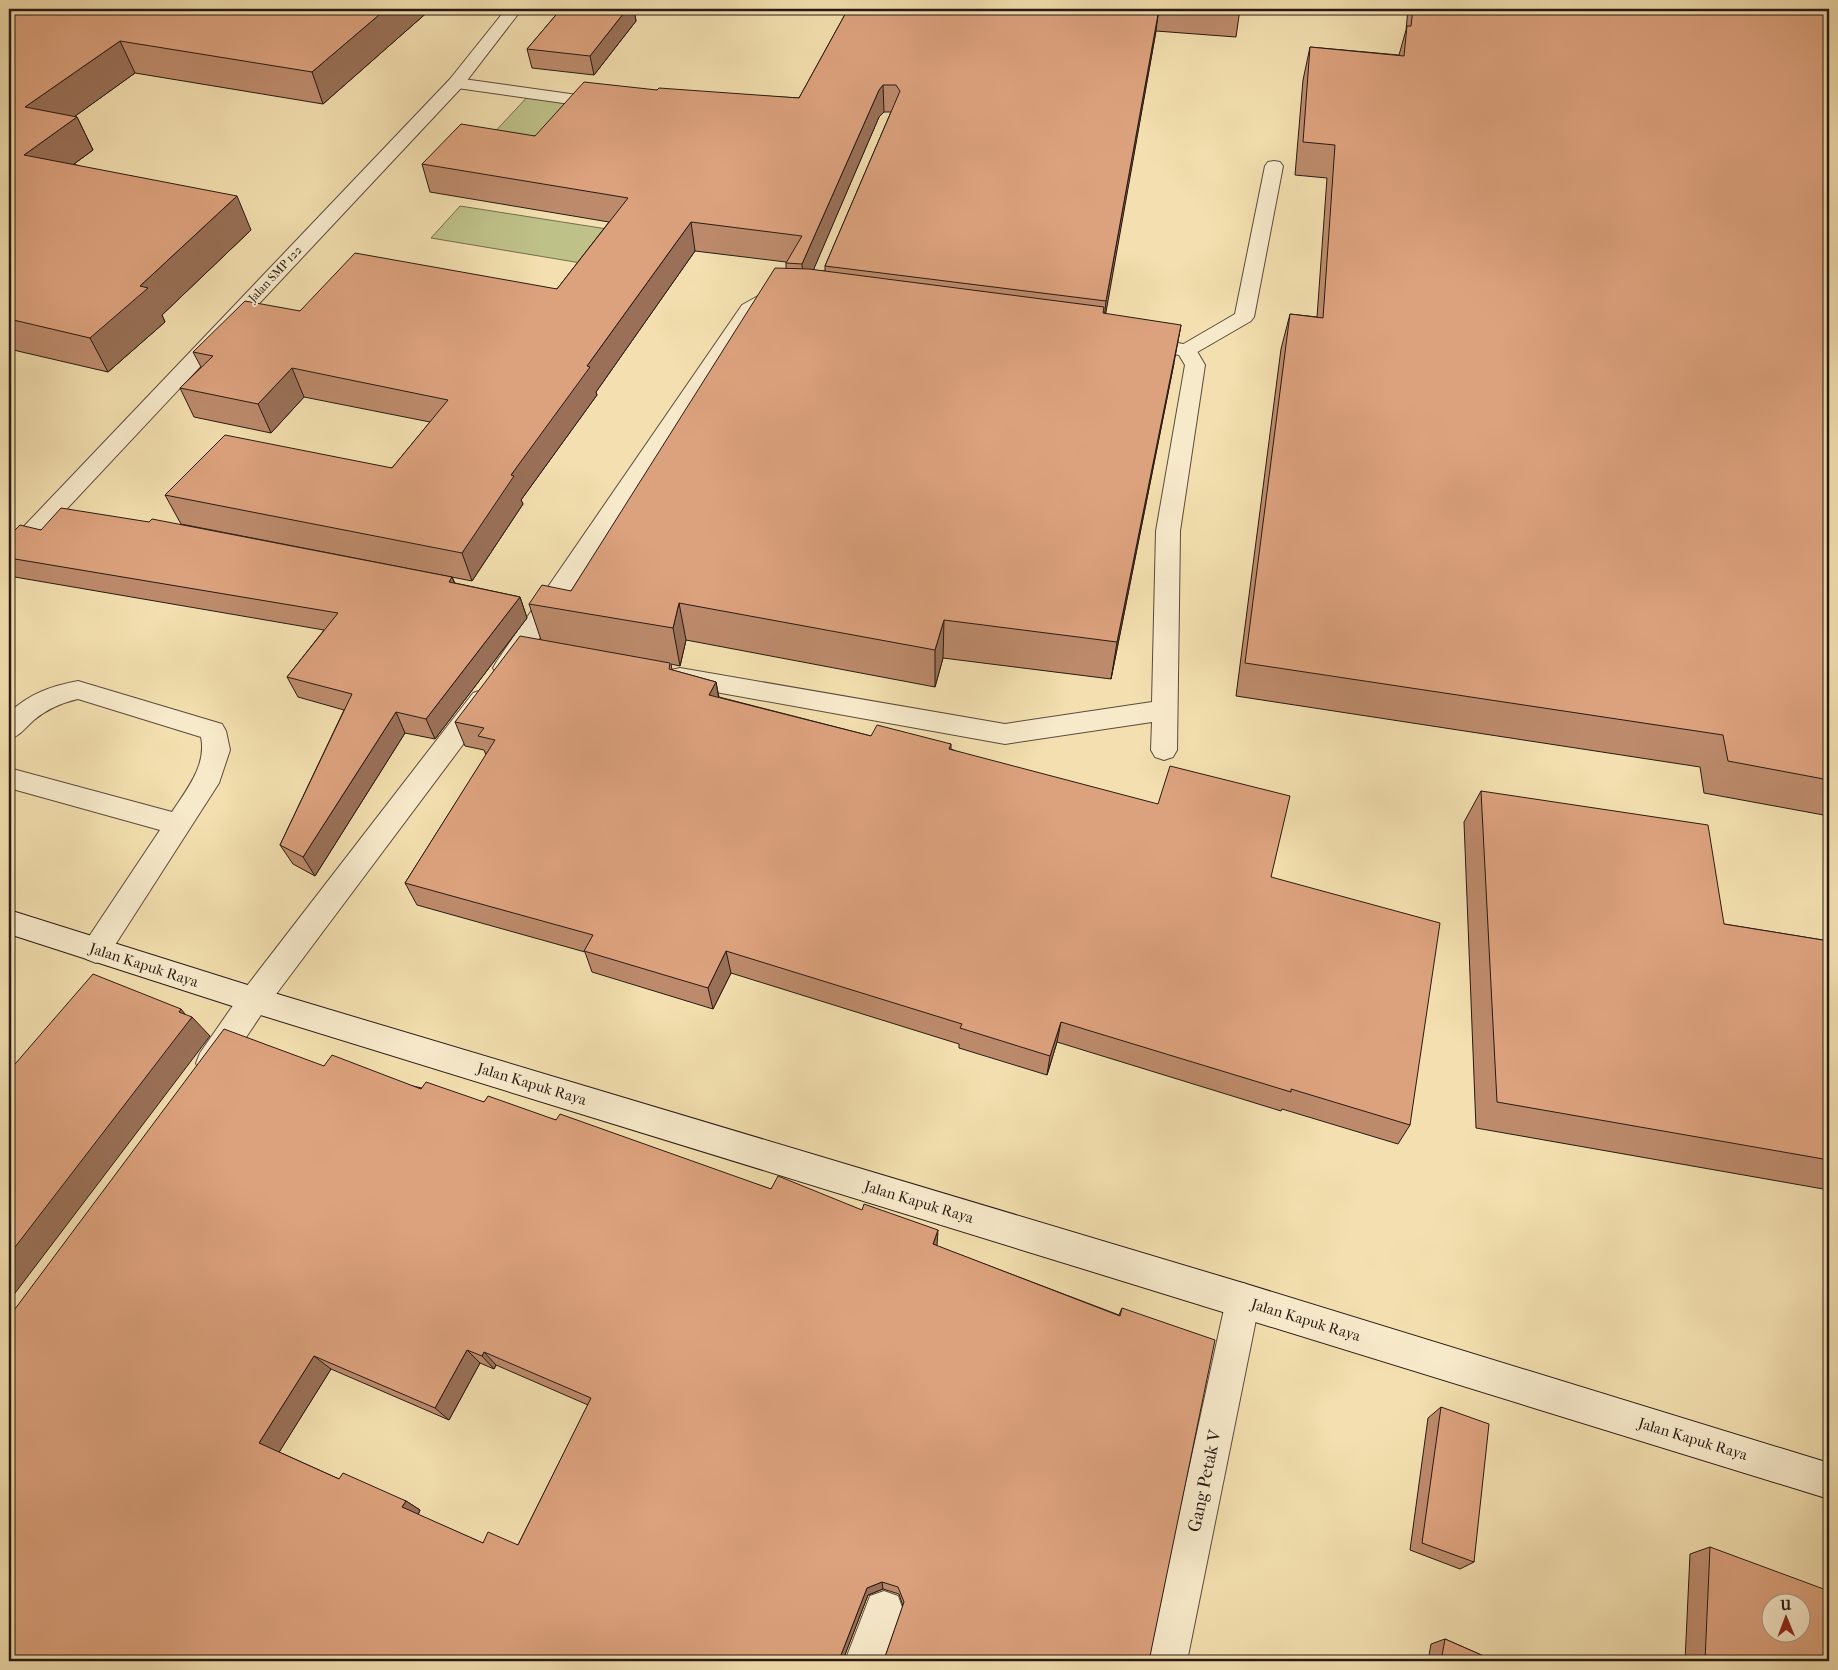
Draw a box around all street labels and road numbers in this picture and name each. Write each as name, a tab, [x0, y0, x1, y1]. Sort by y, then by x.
street label: Jalan SMP 122	[245, 243, 305, 306]
street label: Jalan Kapuk Raya	[86, 939, 202, 991]
street label: Jalan Kapuk Raya	[474, 1059, 590, 1109]
street label: Jalan Kapuk Raya	[861, 1177, 977, 1227]
street label: Jalan Kapuk Raya	[1248, 1295, 1364, 1345]
street label: Jalan Kapuk Raya	[1635, 1414, 1751, 1464]
street label: Gang Petak V	[1184, 1427, 1226, 1534]

